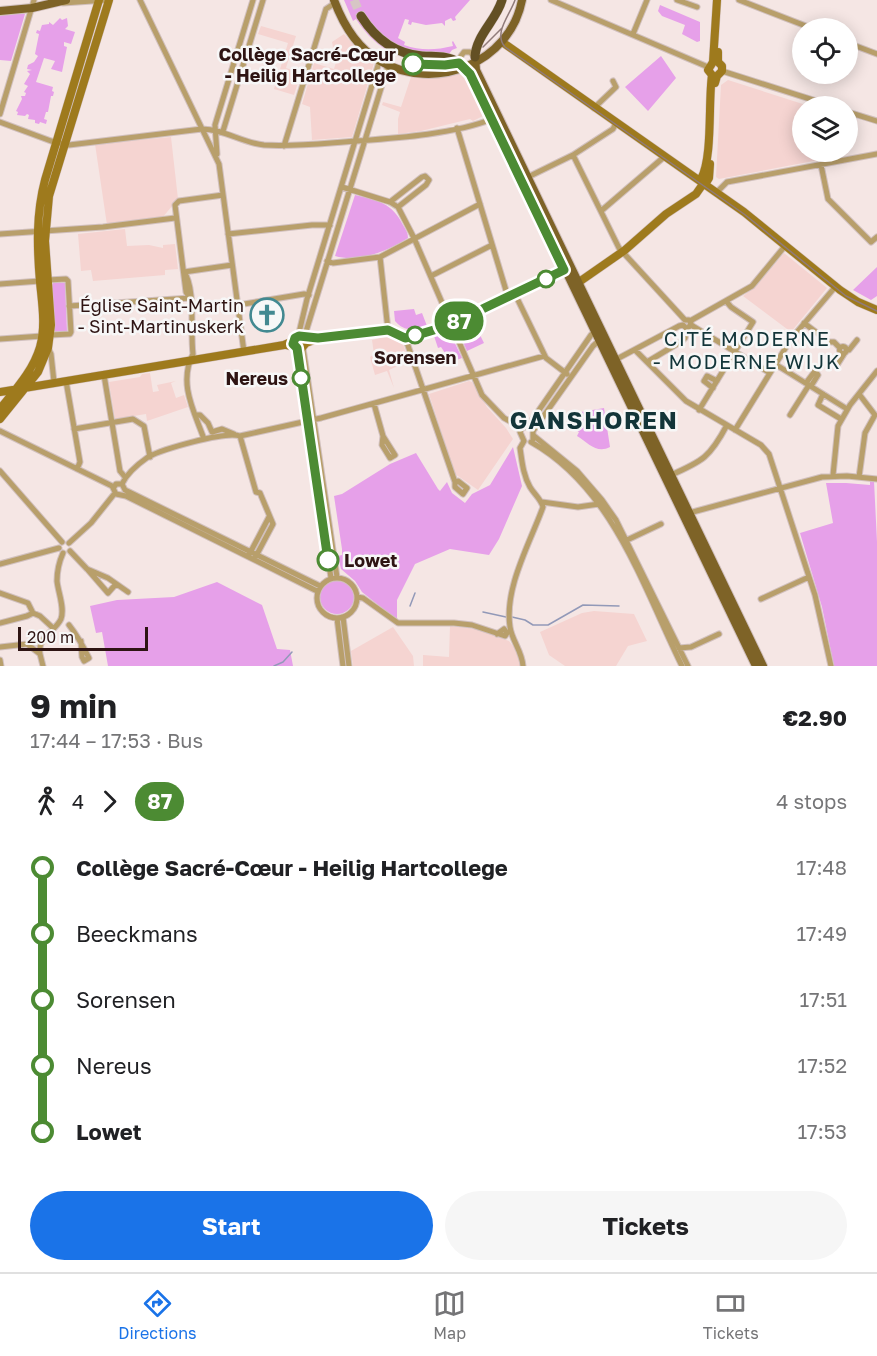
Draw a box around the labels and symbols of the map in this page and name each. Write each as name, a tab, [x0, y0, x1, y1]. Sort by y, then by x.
place label: Collège Sacré-Cœur - Heilig Hartcollege	[218, 43, 396, 86]
marker: Collège Sacré-Cœur - Heilig Hartcollege	[402, 53, 424, 75]
unlabelled marker	[537, 270, 555, 288]
place label: Église Saint-Martin - Sint-Martinuskerk	[78, 294, 244, 337]
church icon: Église Saint-Martin - Sint-Martinuskerk	[249, 297, 285, 333]
line badge: 87	[432, 302, 486, 340]
marker: Sorensen	[406, 326, 424, 344]
district label: CITÉ MODERNE - MODERNE WIJK	[653, 326, 841, 373]
place label: Sorensen	[374, 346, 456, 368]
place label: Nereus	[226, 367, 288, 389]
marker: Nereus	[292, 369, 310, 387]
district label: GANSHOREN	[510, 405, 678, 434]
marker: Lowet	[317, 549, 339, 571]
place label: Lowet	[344, 549, 398, 571]
scale bar	[18, 624, 148, 652]

